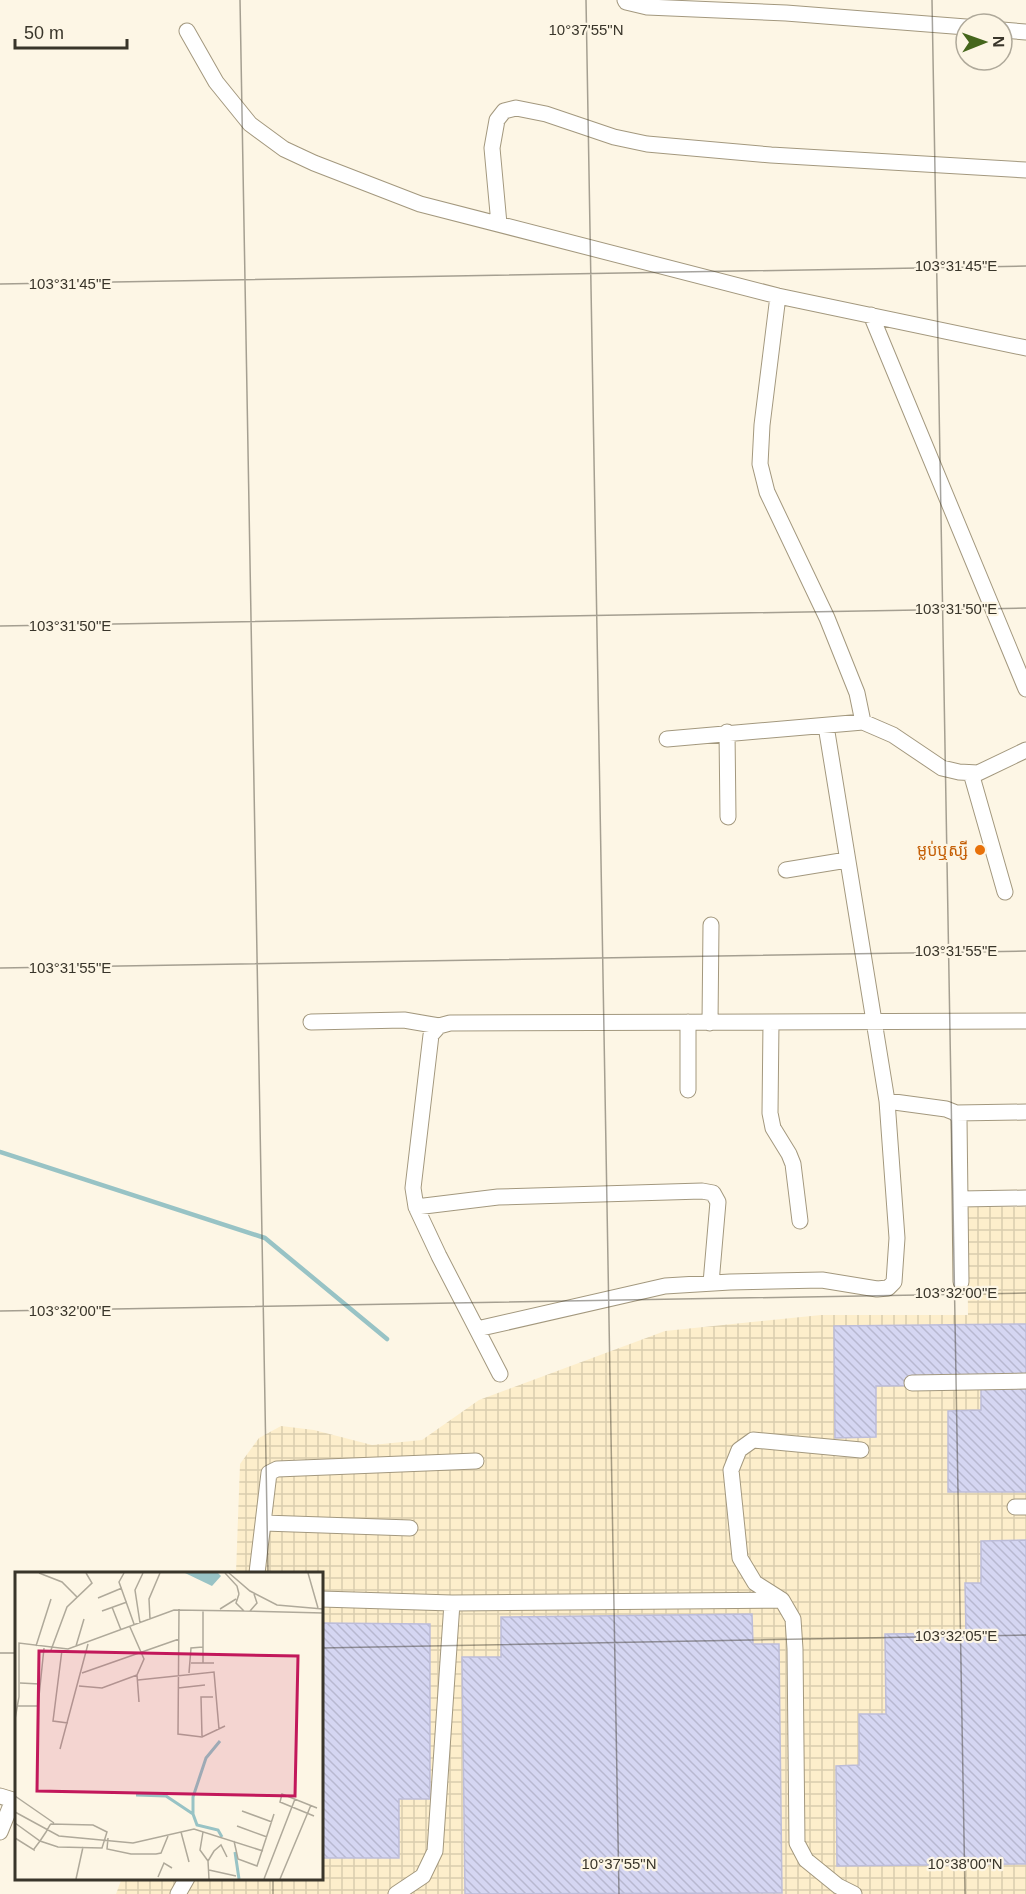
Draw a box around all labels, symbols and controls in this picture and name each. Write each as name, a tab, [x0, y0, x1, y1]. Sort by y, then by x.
scale bar	[15, 12, 128, 50]
north arrow	[954, 12, 1014, 72]
text: 10°37'55"N	[548, 21, 624, 38]
text: 50 m	[24, 23, 64, 43]
text: N	[990, 36, 1007, 48]
text: 103°31'45"E	[915, 257, 997, 274]
text: 103°31'45"E	[29, 275, 111, 292]
text: 103°31'50"E	[915, 600, 997, 617]
text: 103°31'50"E	[29, 617, 111, 634]
place label: ម្លប់ឬស្សី	[917, 840, 968, 860]
marker: ម្លប់ឬស្សី	[973, 843, 987, 857]
text: 103°31'55"E	[915, 942, 997, 959]
text: 103°31'55"E	[29, 959, 111, 976]
text: 103°32'00"E	[915, 1284, 997, 1301]
text: 103°32'00"E	[29, 1302, 111, 1319]
inset map	[15, 1572, 322, 1879]
text: 103°32'05"E	[915, 1627, 997, 1644]
text: 10°37'55"N	[581, 1855, 657, 1872]
text: 10°38'00"N	[927, 1855, 1003, 1872]

